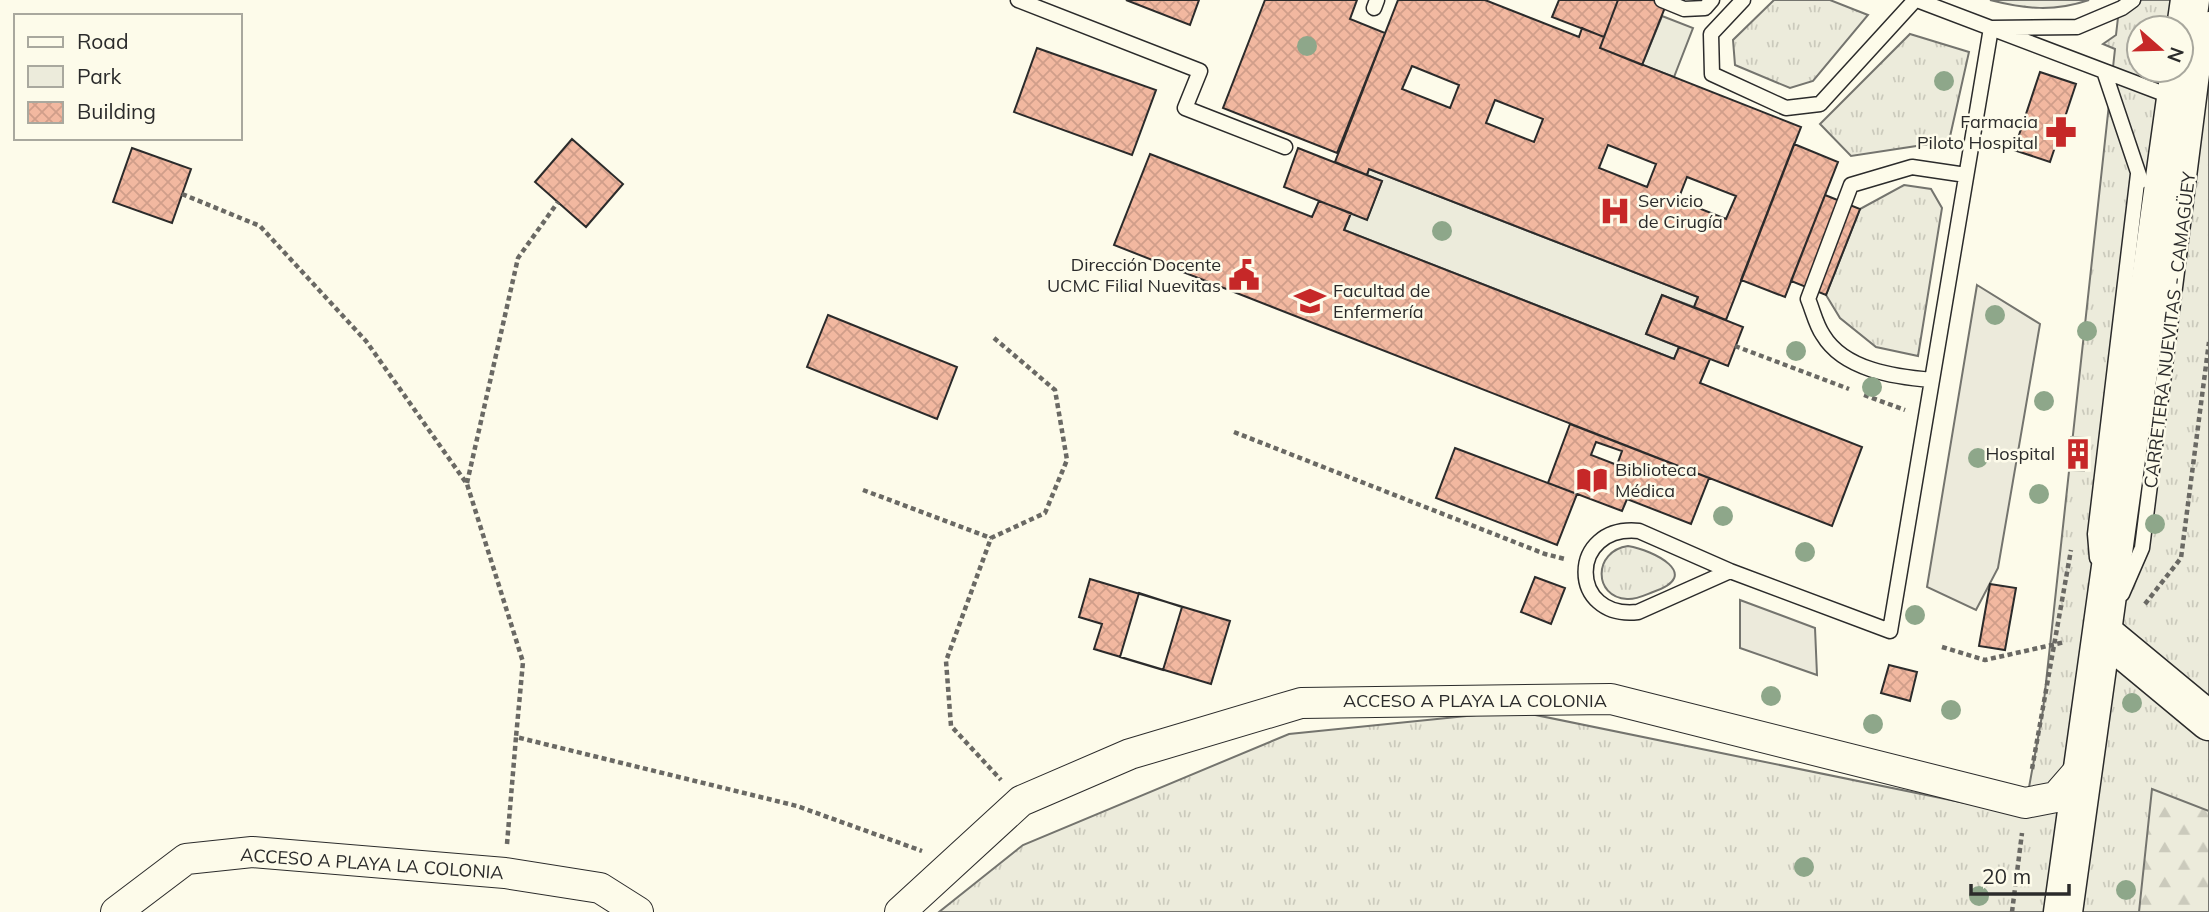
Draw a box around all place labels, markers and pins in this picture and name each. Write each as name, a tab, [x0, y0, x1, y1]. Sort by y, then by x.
place label: Farmacia Piloto Hospital	[1917, 110, 2038, 154]
pharmacy icon: Farmacia Piloto Hospital	[2044, 115, 2078, 149]
place label: Servicio de Cirugía	[1638, 189, 1723, 233]
hospital icon: Servicio de Cirugía	[1598, 194, 1632, 228]
place label: Dirección Docente UCMC Filial Nuevitas	[1047, 253, 1221, 297]
public building icon: Dirección Docente UCMC Filial Nuevitas	[1227, 258, 1261, 292]
place label: Facultad de Enfermería	[1333, 279, 1430, 323]
school or university icon: Facultad de Enfermería	[1293, 284, 1327, 318]
building icon: Hospital	[2061, 437, 2095, 471]
place label: Hospital	[1986, 442, 2055, 465]
place label: Biblioteca Médica	[1615, 458, 1697, 502]
library icon: Biblioteca Médica	[1575, 463, 1609, 497]

